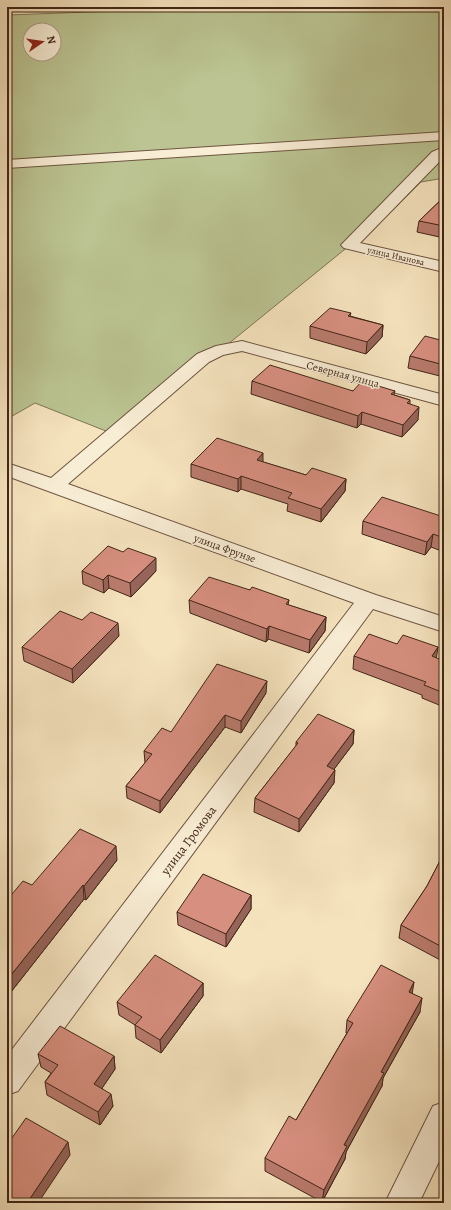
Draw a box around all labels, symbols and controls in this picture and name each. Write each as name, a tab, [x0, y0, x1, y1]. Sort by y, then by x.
north arrow	[22, 22, 62, 62]
text: N	[43, 34, 59, 45]
street label: улица Иванова	[365, 243, 426, 269]
street label: Северная улица	[305, 358, 382, 392]
street label: улица Фрунзе	[191, 530, 258, 567]
street label: улица Громова	[156, 802, 220, 879]

